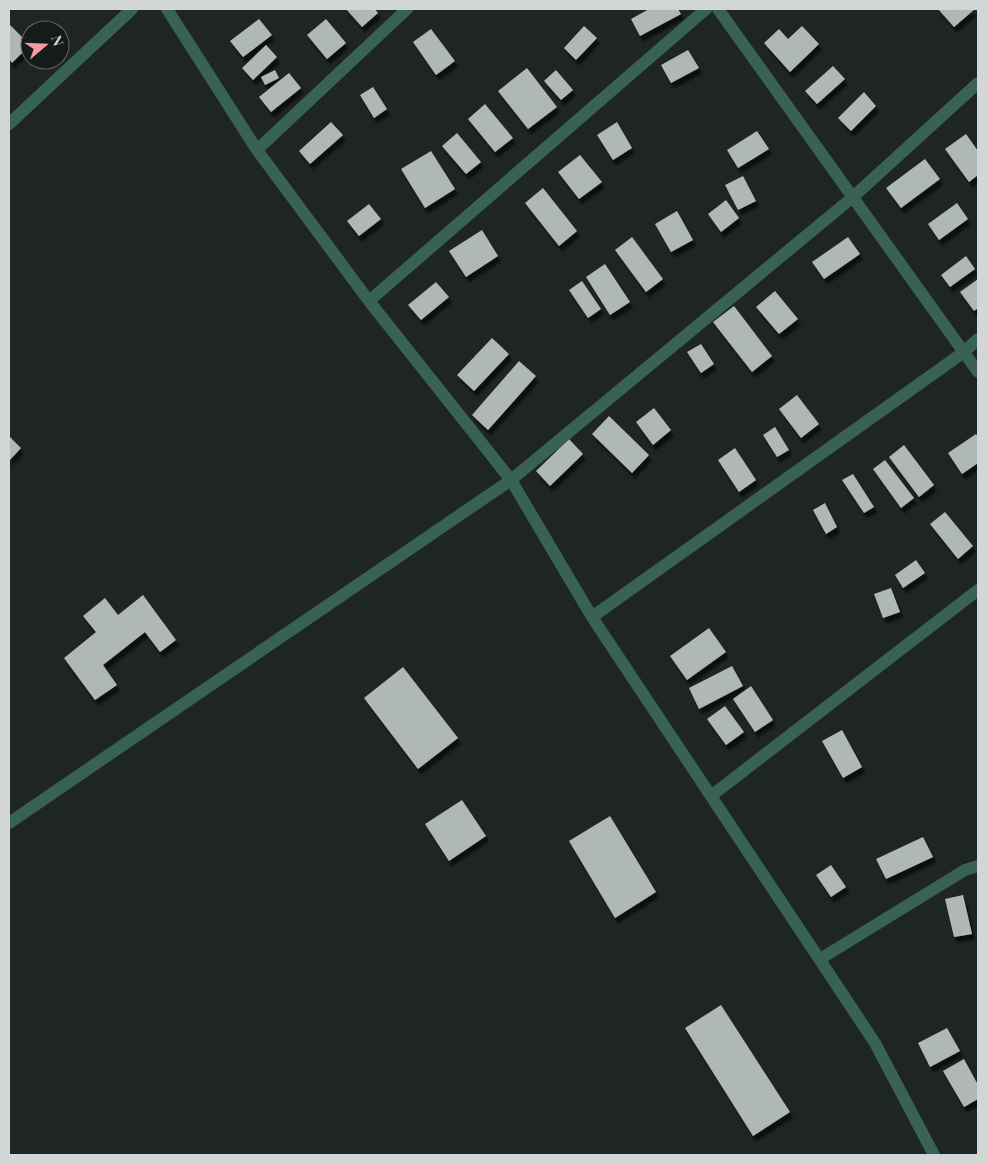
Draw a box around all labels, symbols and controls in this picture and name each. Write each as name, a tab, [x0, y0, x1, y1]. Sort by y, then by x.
north arrow	[20, 20, 70, 70]
text: N	[47, 33, 68, 48]

